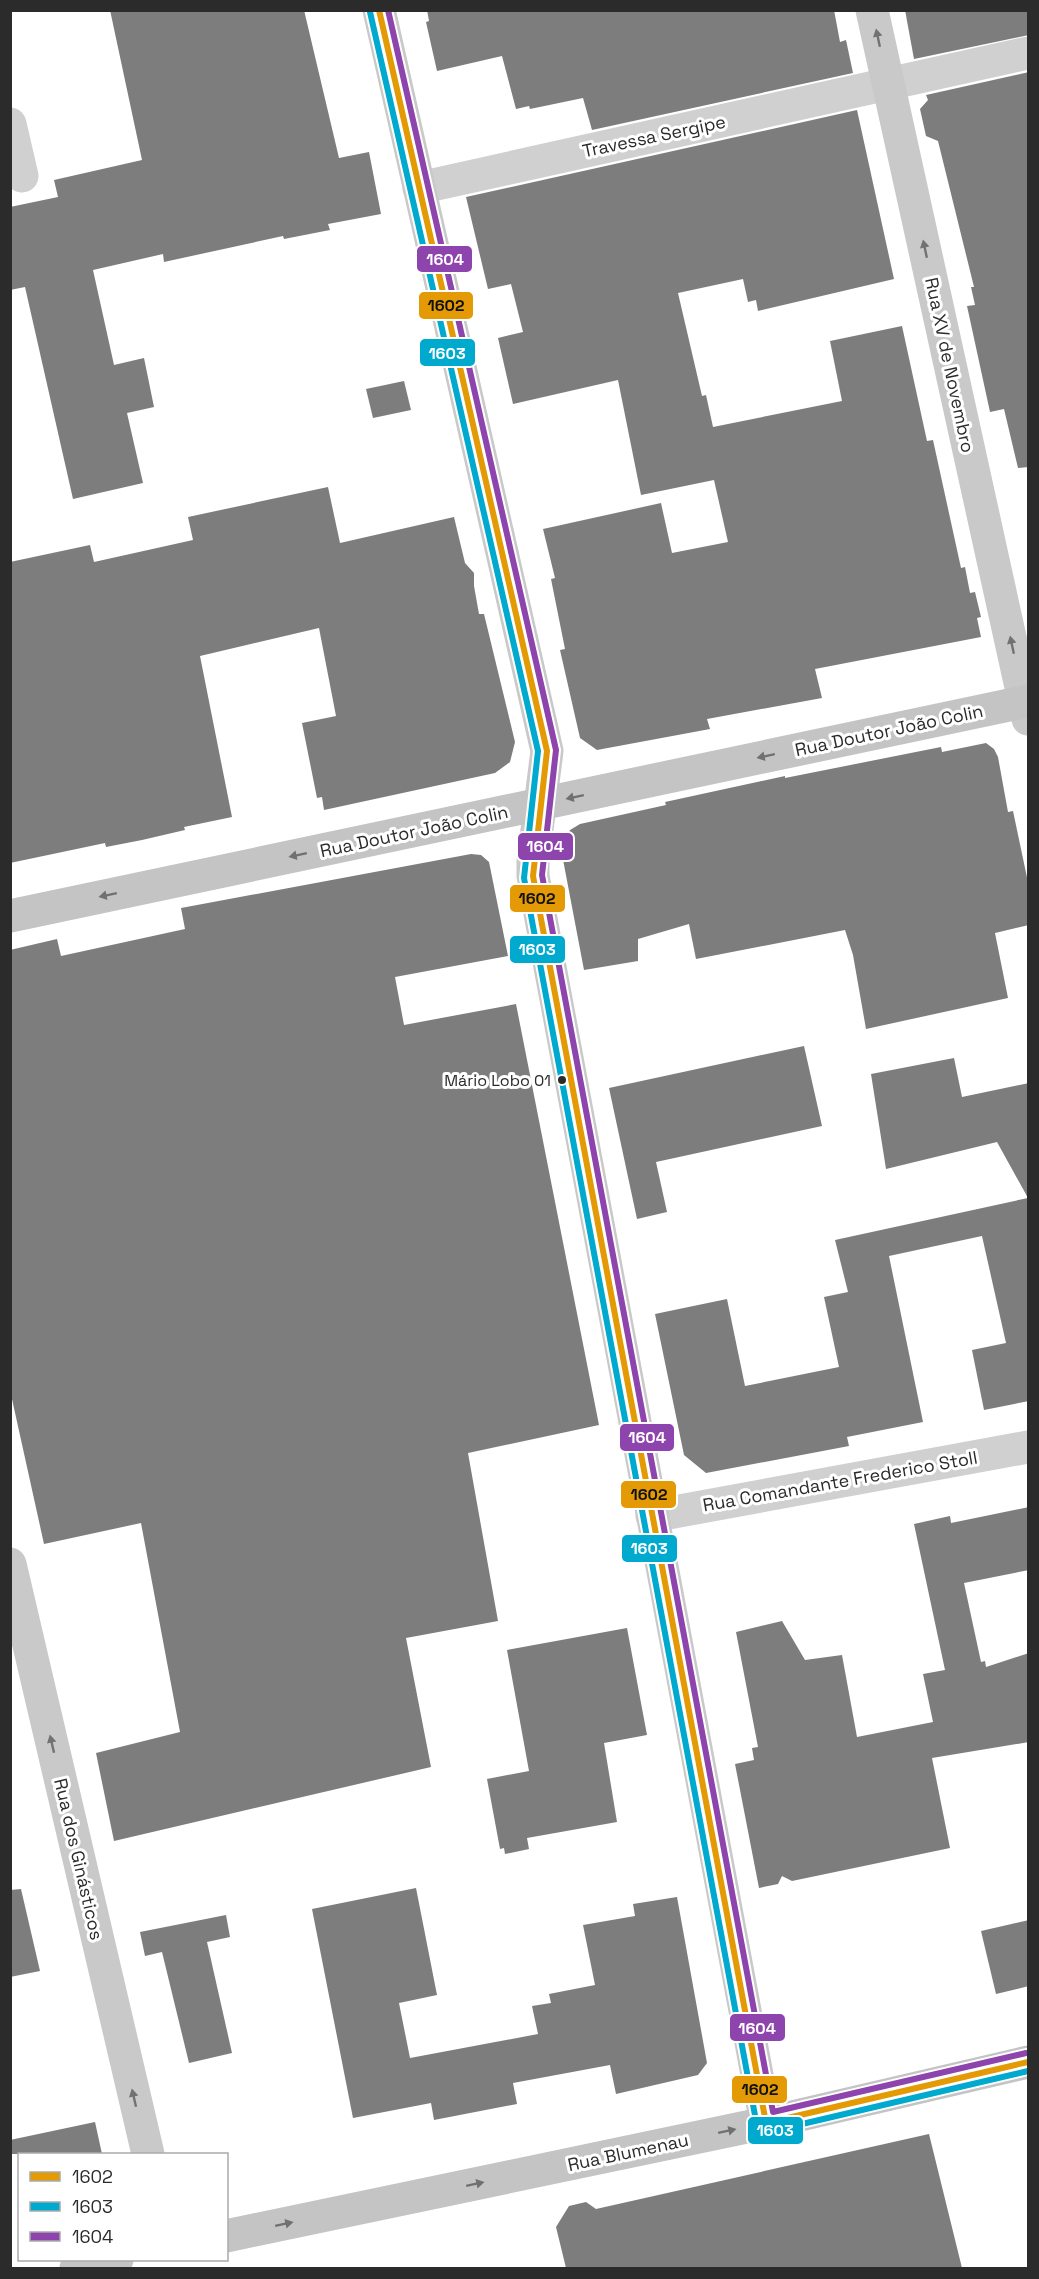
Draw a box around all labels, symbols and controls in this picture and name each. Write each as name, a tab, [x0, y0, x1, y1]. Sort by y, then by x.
one-way arrow	[873, 29, 882, 48]
street label: Travessa Sergipe	[580, 110, 728, 162]
one-way arrow	[919, 240, 929, 259]
line badge: 1604	[416, 245, 473, 273]
text: 1604	[426, 249, 464, 270]
street label: Rua XV de Novembro	[920, 275, 980, 455]
line badge: 1602	[418, 291, 474, 320]
text: 1602	[428, 295, 465, 316]
line badge: 1603	[419, 338, 476, 367]
text: 1603	[428, 343, 466, 364]
one-way arrow	[1007, 635, 1016, 654]
street label: Rua Doutor João Colin	[793, 699, 985, 761]
one-way arrow	[756, 752, 775, 762]
one-way arrow	[566, 792, 584, 802]
street label: Rua Doutor João Colin	[318, 800, 510, 862]
line badge: 1604	[517, 832, 574, 861]
text: 1604	[526, 836, 564, 857]
one-way arrow	[289, 851, 308, 860]
line badge: 1602	[509, 884, 566, 913]
text: 1602	[519, 888, 556, 909]
one-way arrow	[98, 891, 117, 901]
line badge: 1603	[509, 935, 566, 964]
text: 1603	[518, 939, 556, 960]
place label: Mário Lobo 01	[444, 1070, 551, 1091]
marker: Mário Lobo 01	[556, 1074, 568, 1086]
line badge: 1604	[619, 1423, 675, 1452]
text: 1604	[628, 1427, 666, 1448]
street label: Rua Comandante Frederico Stoll	[701, 1445, 979, 1517]
line badge: 1602	[620, 1480, 677, 1509]
text: 1602	[631, 1484, 668, 1505]
line badge: 1603	[621, 1534, 678, 1563]
text: 1603	[630, 1538, 668, 1559]
one-way arrow	[47, 1735, 57, 1753]
street label: Rua dos Ginásticos	[49, 1776, 109, 1942]
line badge: 1604	[729, 2013, 786, 2042]
text: 1604	[738, 2018, 776, 2039]
line badge: 1602	[731, 2075, 788, 2104]
text: 1602	[742, 2079, 779, 2100]
one-way arrow	[129, 2088, 139, 2107]
line badge: 1603	[747, 2116, 804, 2145]
text: 1603	[756, 2120, 794, 2141]
one-way arrow	[718, 2126, 737, 2135]
street label: Rua Blumenau	[565, 2128, 691, 2176]
legend	[18, 2153, 228, 2261]
text: 1602	[72, 2165, 113, 2188]
one-way arrow	[465, 2179, 484, 2188]
text: 1603	[72, 2195, 113, 2218]
one-way arrow	[274, 2219, 293, 2228]
text: 1604	[72, 2225, 113, 2248]

